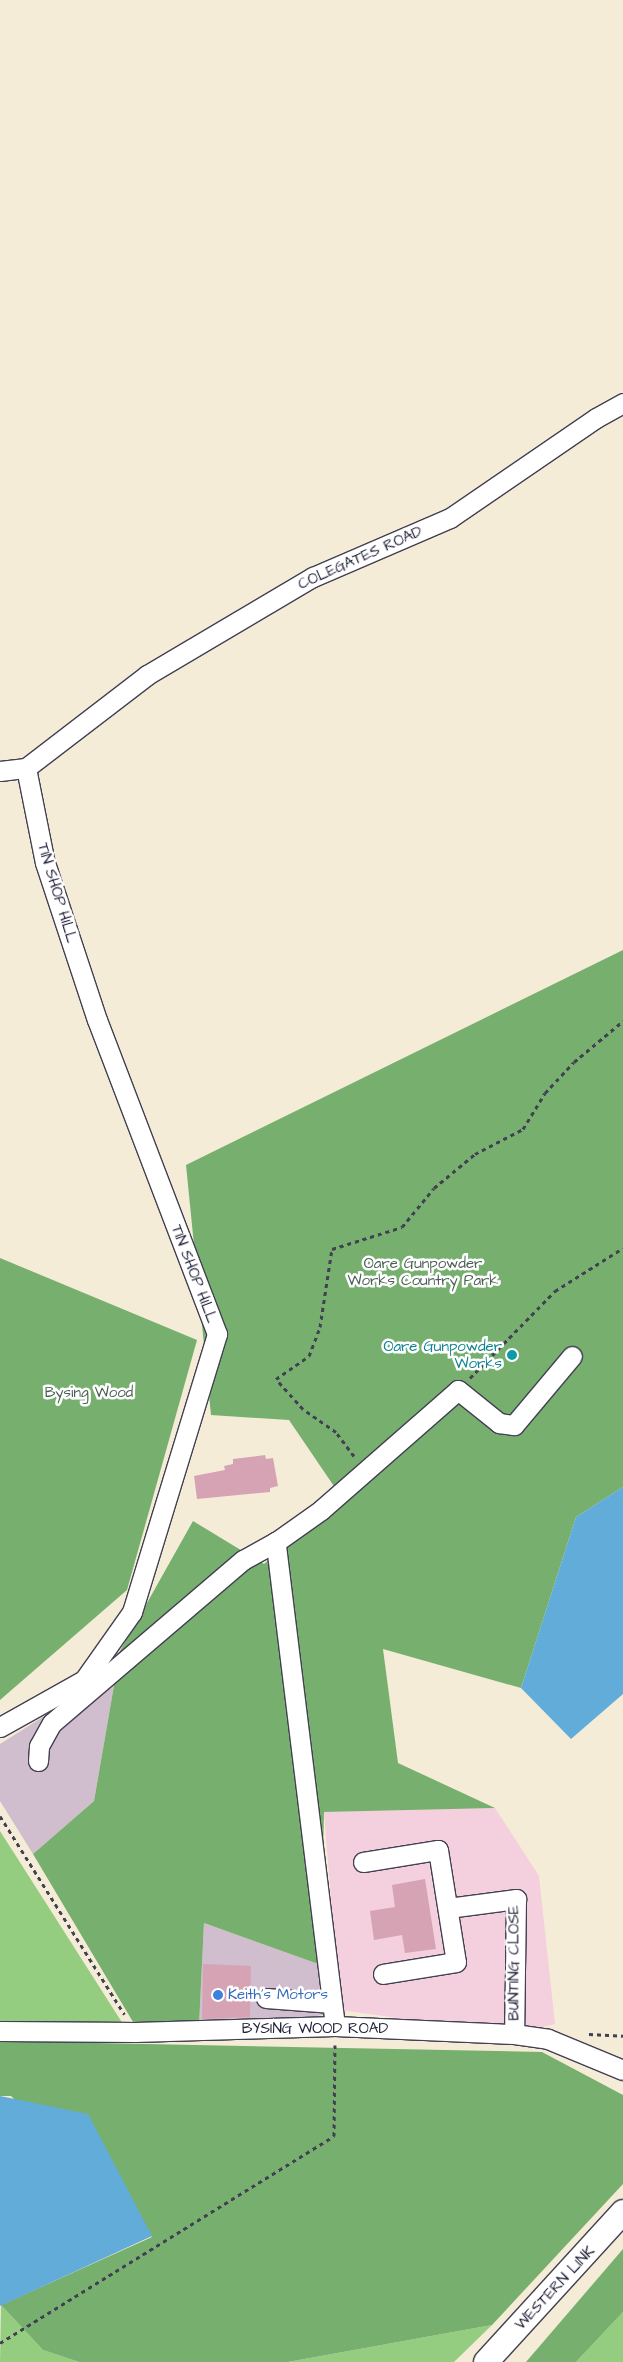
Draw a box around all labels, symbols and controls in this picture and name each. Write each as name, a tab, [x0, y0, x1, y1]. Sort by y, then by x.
street label: COLEGATES ROAD	[295, 523, 425, 593]
street label: TIN SHOP HILL	[33, 841, 81, 945]
street label: TIN SHOP HILL	[167, 1222, 221, 1326]
park label: Oare Gunpowder Works Country Park	[347, 1254, 499, 1289]
place label: Oare Gunpowder Works	[383, 1337, 502, 1372]
marker: Oare Gunpowder Works	[506, 1349, 518, 1361]
park label: Bysing Wood	[45, 1384, 133, 1402]
street label: BUNTING CLOSE	[505, 1905, 523, 2021]
place label: Keith's Motors	[228, 1986, 328, 2004]
marker: Keith's Motors	[212, 1989, 224, 2001]
street label: BYSING WOOD ROAD	[242, 2020, 388, 2038]
street label: WESTERN LINK	[512, 2242, 598, 2334]

